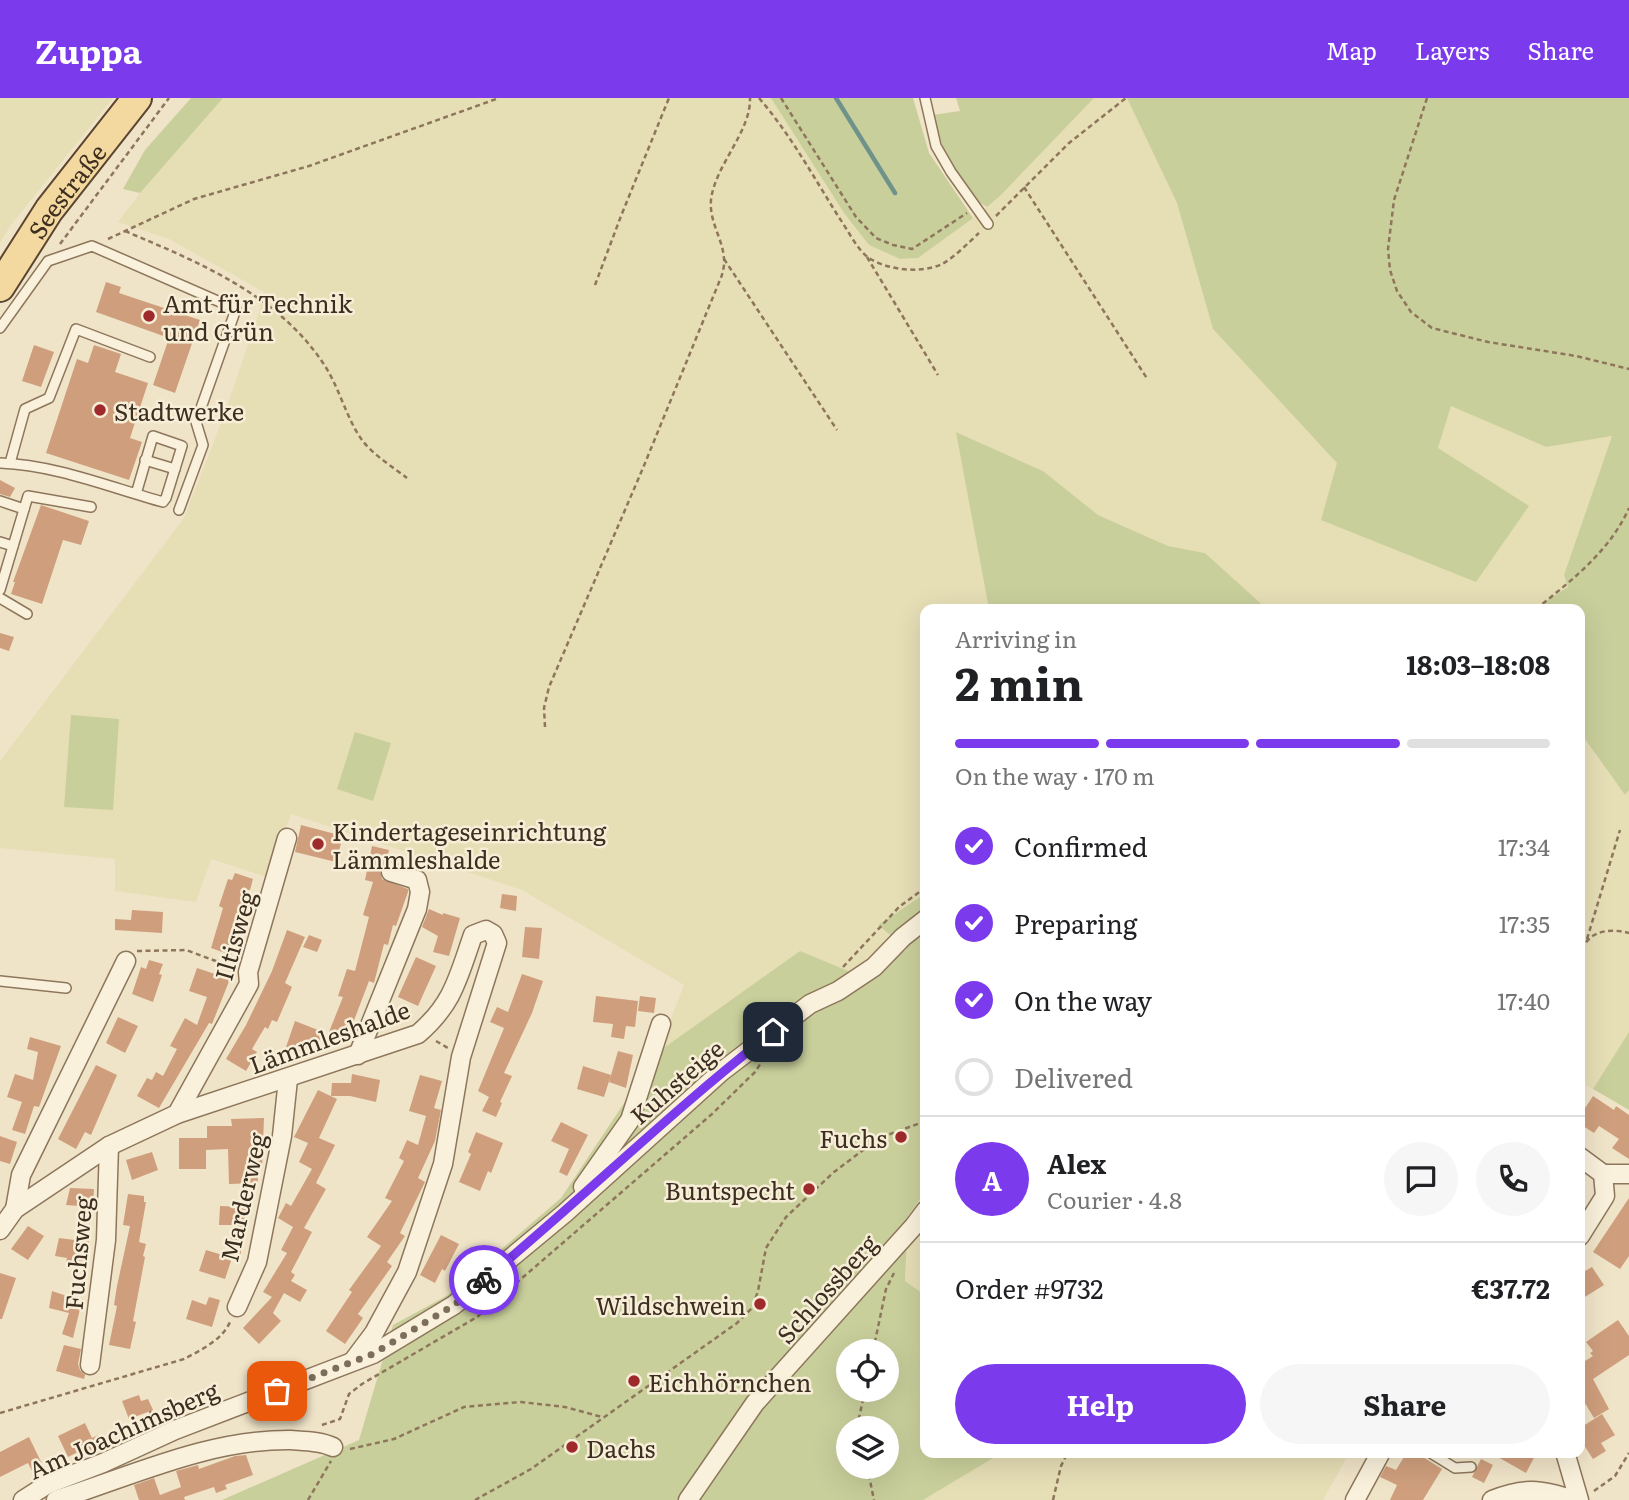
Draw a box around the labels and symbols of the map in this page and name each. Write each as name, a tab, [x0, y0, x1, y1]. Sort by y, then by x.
street label: Seestraße	[18, 135, 113, 245]
place label: Amt für Technik und Grün	[163, 285, 353, 348]
marker: Amt für Technik und Grün	[141, 308, 157, 324]
place label: Stadtwerke	[114, 393, 244, 428]
marker: Stadtwerke	[92, 402, 108, 418]
place label: Kindertageseinrichtung Lämmleshalde	[332, 813, 607, 876]
marker: Kindertageseinrichtung Lämmleshalde	[310, 836, 326, 852]
street label: Iltisweg	[204, 885, 264, 984]
street label: Lämmleshalde	[244, 991, 414, 1081]
pin	[743, 1002, 803, 1062]
street label: Kuhsteige	[622, 1030, 730, 1132]
place label: Fuchs	[819, 1120, 887, 1155]
street label: Marderweg	[210, 1128, 274, 1265]
marker: Fuchs	[893, 1129, 909, 1145]
place label: Buntspecht	[665, 1172, 795, 1207]
marker: Buntspecht	[801, 1181, 817, 1197]
street label: Fuchsweg	[55, 1194, 99, 1311]
street label: Schlossberg	[767, 1225, 885, 1350]
courier	[449, 1245, 519, 1315]
place label: Wildschwein	[596, 1287, 746, 1322]
marker: Wildschwein	[752, 1296, 768, 1312]
pin	[247, 1361, 307, 1421]
place label: Eichhörnchen	[648, 1364, 811, 1399]
street label: Am Joachimsberg	[22, 1371, 224, 1487]
marker: Eichhörnchen	[626, 1373, 642, 1389]
place label: Dachs	[586, 1430, 656, 1465]
marker: Dachs	[564, 1439, 580, 1455]

